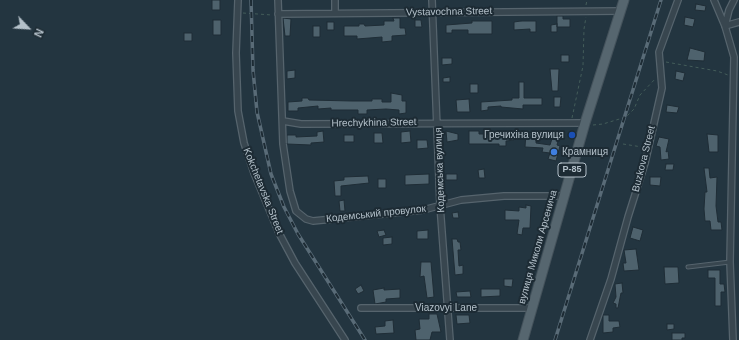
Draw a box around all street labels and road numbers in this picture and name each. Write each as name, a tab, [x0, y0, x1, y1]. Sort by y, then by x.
street label: Vystavochna Street	[406, 5, 492, 19]
street label: Hrechykhina Street	[331, 116, 417, 130]
street label: Buzkova Street	[630, 125, 658, 193]
street label: Кодемська вулиця	[433, 127, 447, 213]
street label: Kokchetavska Street	[240, 146, 286, 236]
road number: Р-85	[558, 163, 586, 177]
street label: вулиця Миколи Арсенича	[516, 189, 560, 305]
street label: Кодемський провулок	[326, 203, 426, 225]
street label: Viazovyi Lane	[415, 302, 477, 314]

